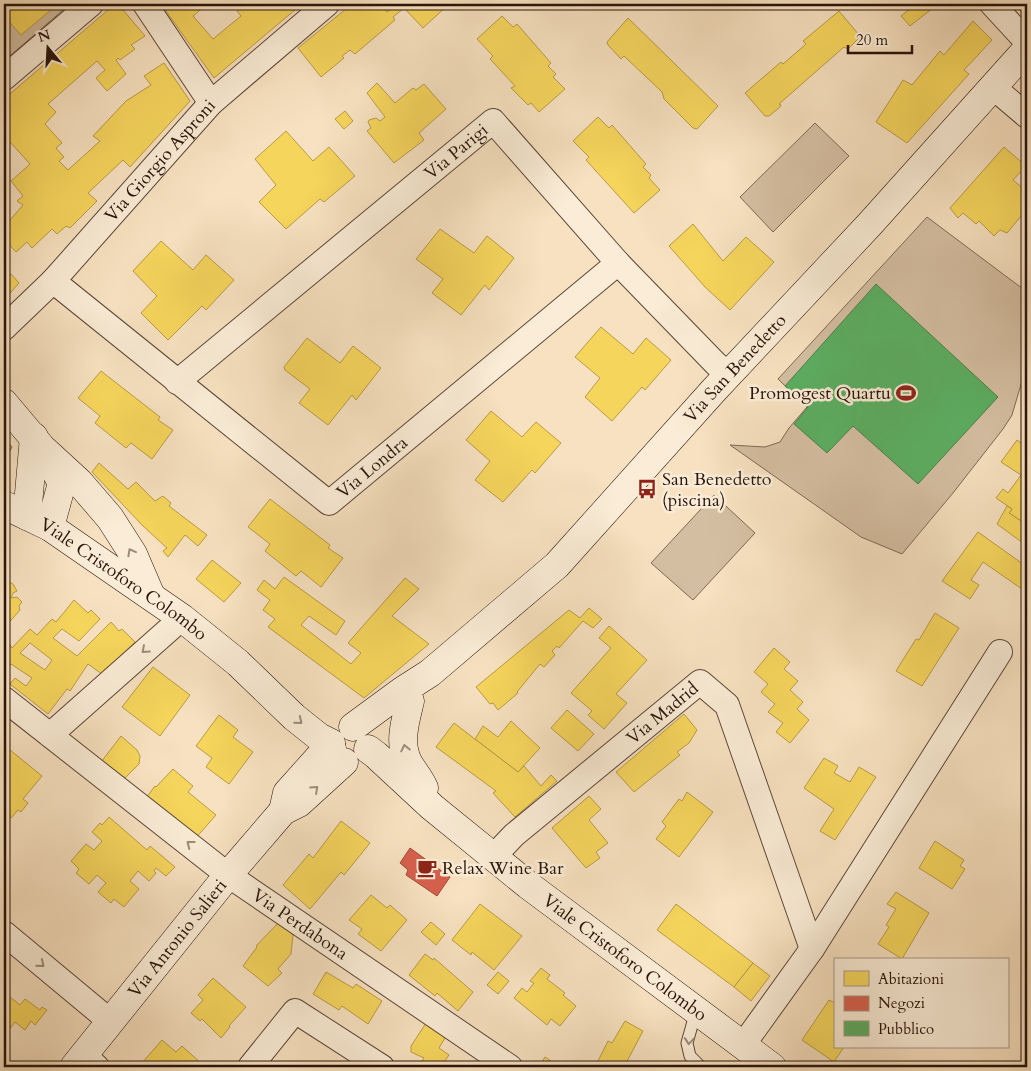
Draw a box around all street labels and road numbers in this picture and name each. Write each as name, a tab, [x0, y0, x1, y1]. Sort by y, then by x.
street label: Via Giorgio Asproni	[99, 94, 222, 228]
street label: Via Parigi	[419, 118, 494, 186]
street label: Via San Benedetto	[678, 308, 792, 429]
street label: Via Londra	[331, 431, 413, 505]
street label: Viale Cristoforo Colombo	[36, 512, 213, 647]
street label: Via Madrid	[621, 676, 704, 751]
street label: Via Antonio Salieri	[122, 874, 233, 1003]
street label: Via Perdabona	[247, 883, 353, 966]
street label: Viale Cristoforo Colombo	[537, 888, 712, 1027]

